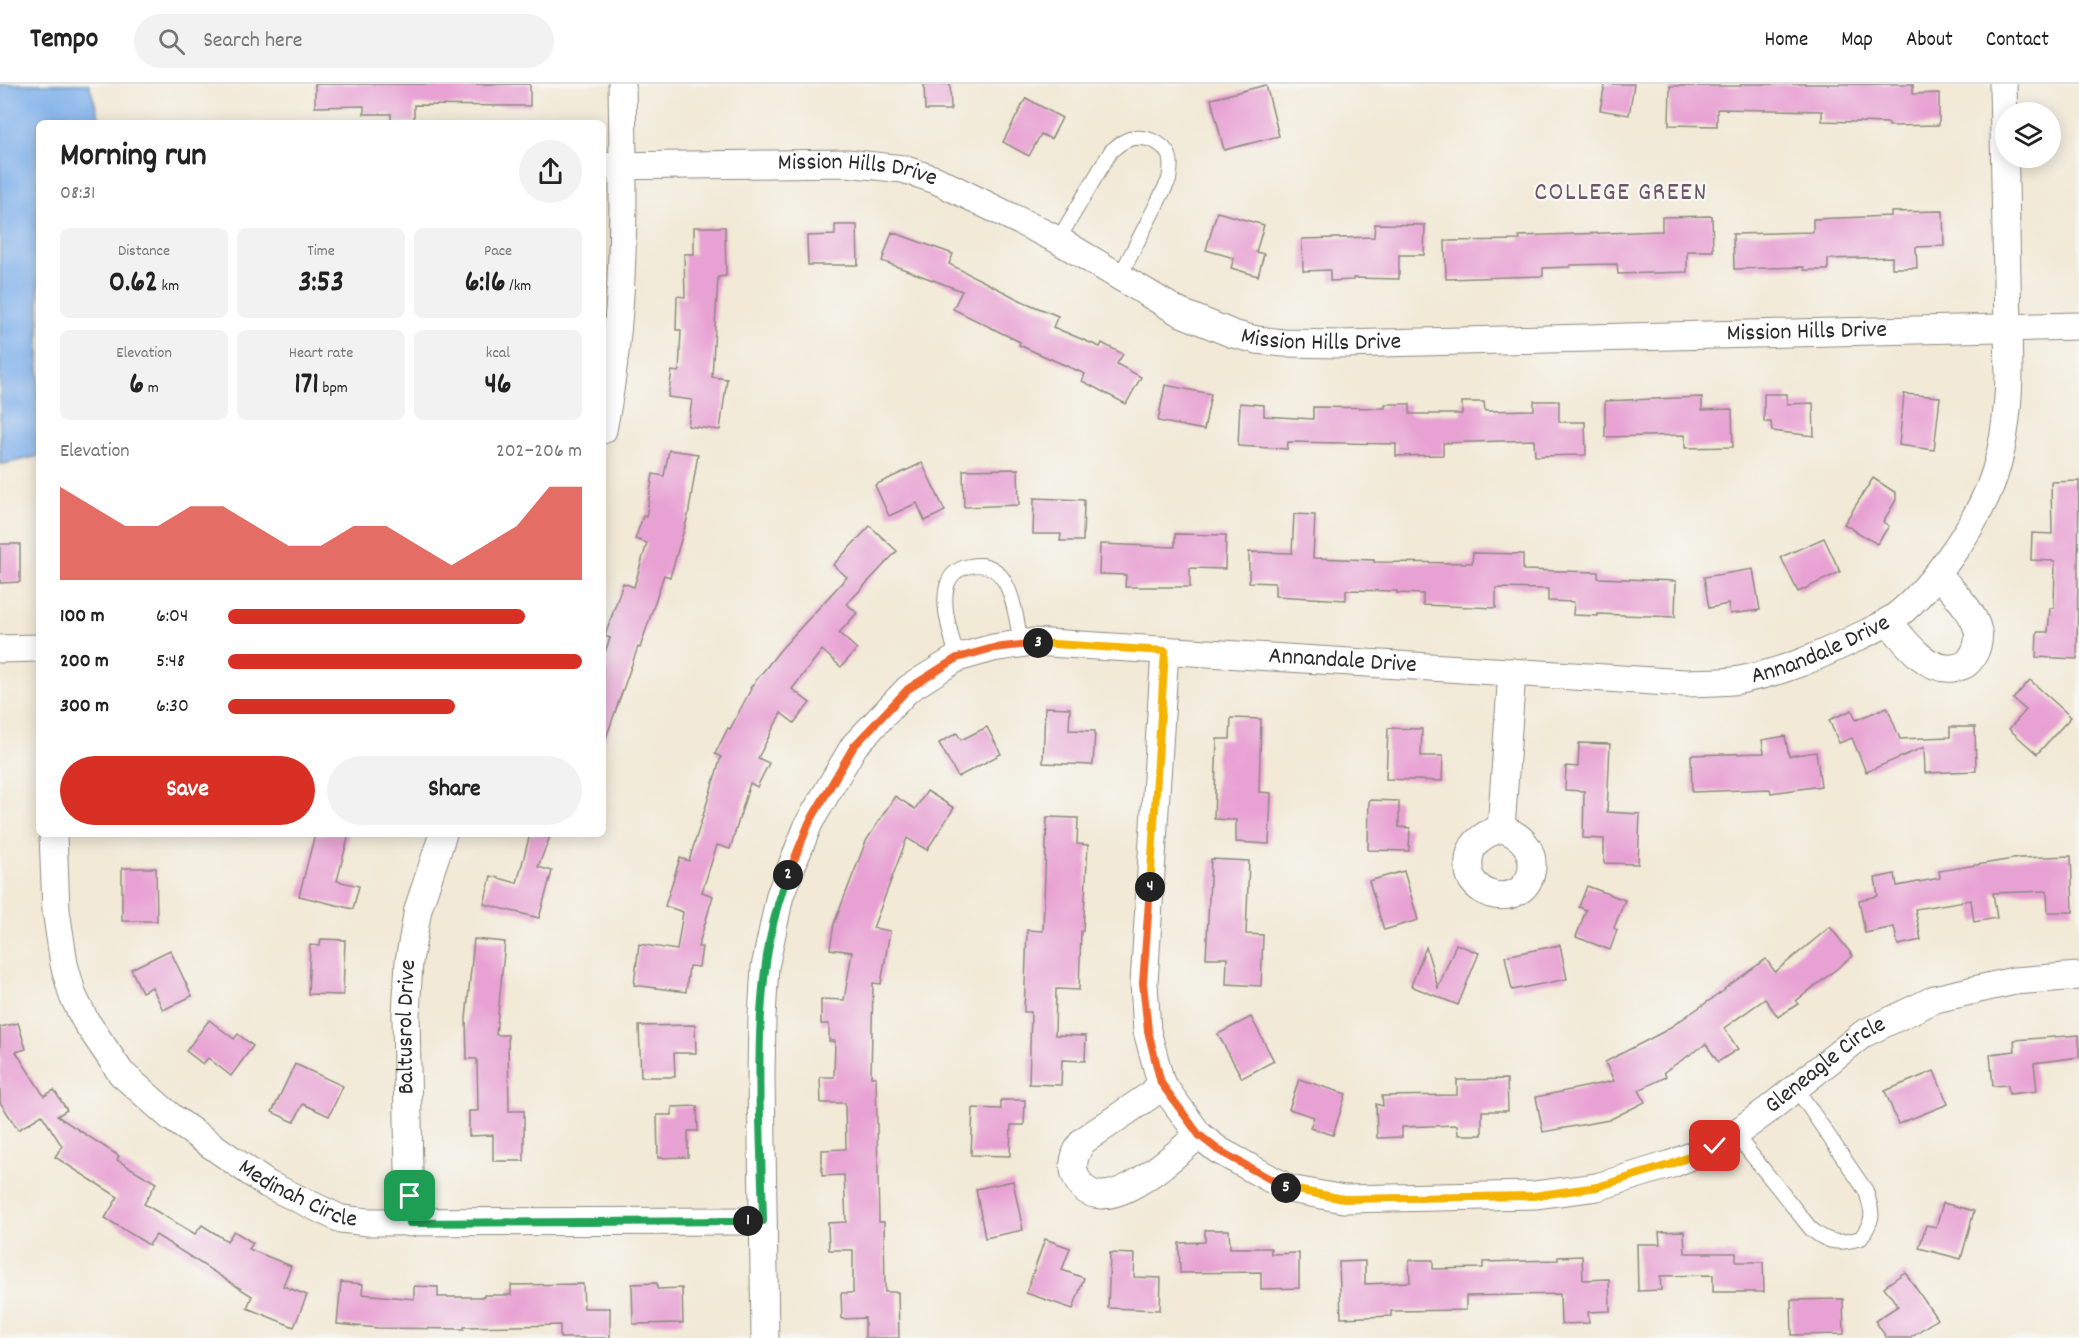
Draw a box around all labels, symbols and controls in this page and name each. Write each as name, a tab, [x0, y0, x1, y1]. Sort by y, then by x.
search box	[134, 14, 554, 68]
text: Tempo	[30, 21, 98, 61]
icon: search	[155, 25, 188, 58]
text: Search here	[203, 26, 303, 57]
text: Home	[1764, 26, 1808, 56]
text: Map	[1841, 26, 1873, 56]
text: About	[1906, 26, 1953, 56]
text: Contact	[1986, 26, 2049, 56]
map controls	[1995, 102, 2061, 168]
button: layers	[1995, 102, 2061, 168]
text: Morning run	[60, 134, 207, 181]
button: share	[519, 140, 582, 203]
street label: Mission Hills Drive	[778, 146, 941, 196]
district label: COLLEGE GREEN	[1534, 175, 1708, 212]
text: 08:31	[60, 180, 96, 208]
text: Distance	[118, 240, 170, 263]
text: Time	[307, 240, 335, 263]
text: Pace	[484, 240, 512, 263]
text: 0.62	[109, 263, 158, 306]
text: 3:53	[298, 263, 344, 306]
text: 6:16	[465, 263, 506, 306]
text: km	[158, 275, 179, 298]
text: /km	[506, 275, 531, 298]
street label: Mission Hills Drive	[1726, 314, 1887, 352]
street label: Mission Hills Drive	[1237, 320, 1401, 361]
text: Elevation	[116, 342, 172, 365]
text: Heart rate	[289, 342, 353, 365]
text: kcal	[486, 342, 510, 365]
text: 6	[129, 365, 144, 408]
text: 171	[294, 365, 319, 408]
text: 46	[484, 365, 512, 408]
text: m	[144, 377, 159, 400]
text: bpm	[319, 377, 348, 400]
text: Elevation	[60, 438, 130, 466]
text: 202–206 m	[496, 438, 582, 466]
text: 100 m	[60, 603, 105, 631]
text: 6:04	[156, 603, 188, 631]
street label: Annandale Drive	[1748, 607, 1897, 694]
pin: 3	[1023, 628, 1053, 658]
text: 3	[1034, 631, 1042, 654]
street label: Annandale Drive	[1268, 640, 1418, 683]
text: 200 m	[60, 648, 109, 676]
text: 5:48	[156, 648, 185, 676]
text: 300 m	[60, 693, 109, 721]
text: 6:30	[156, 693, 189, 721]
button: Save	[60, 756, 315, 825]
button: Share	[327, 756, 582, 825]
pin: 2	[773, 860, 803, 890]
text: 2	[785, 863, 792, 886]
pin: 4	[1135, 872, 1165, 902]
text: 4	[1147, 875, 1153, 898]
street label: Baltusrol Drive	[389, 959, 426, 1095]
street label: Gleneagle Circle	[1758, 1008, 1892, 1123]
pin	[1689, 1120, 1740, 1171]
icon: check	[1698, 1129, 1731, 1162]
street label: Medinah Circle	[231, 1151, 359, 1238]
pin	[384, 1170, 435, 1221]
pin: 5	[1271, 1173, 1301, 1203]
text: 5	[1282, 1176, 1290, 1199]
icon: arrive	[393, 1179, 426, 1212]
pin: 1	[733, 1206, 763, 1236]
text: 1	[746, 1209, 750, 1232]

